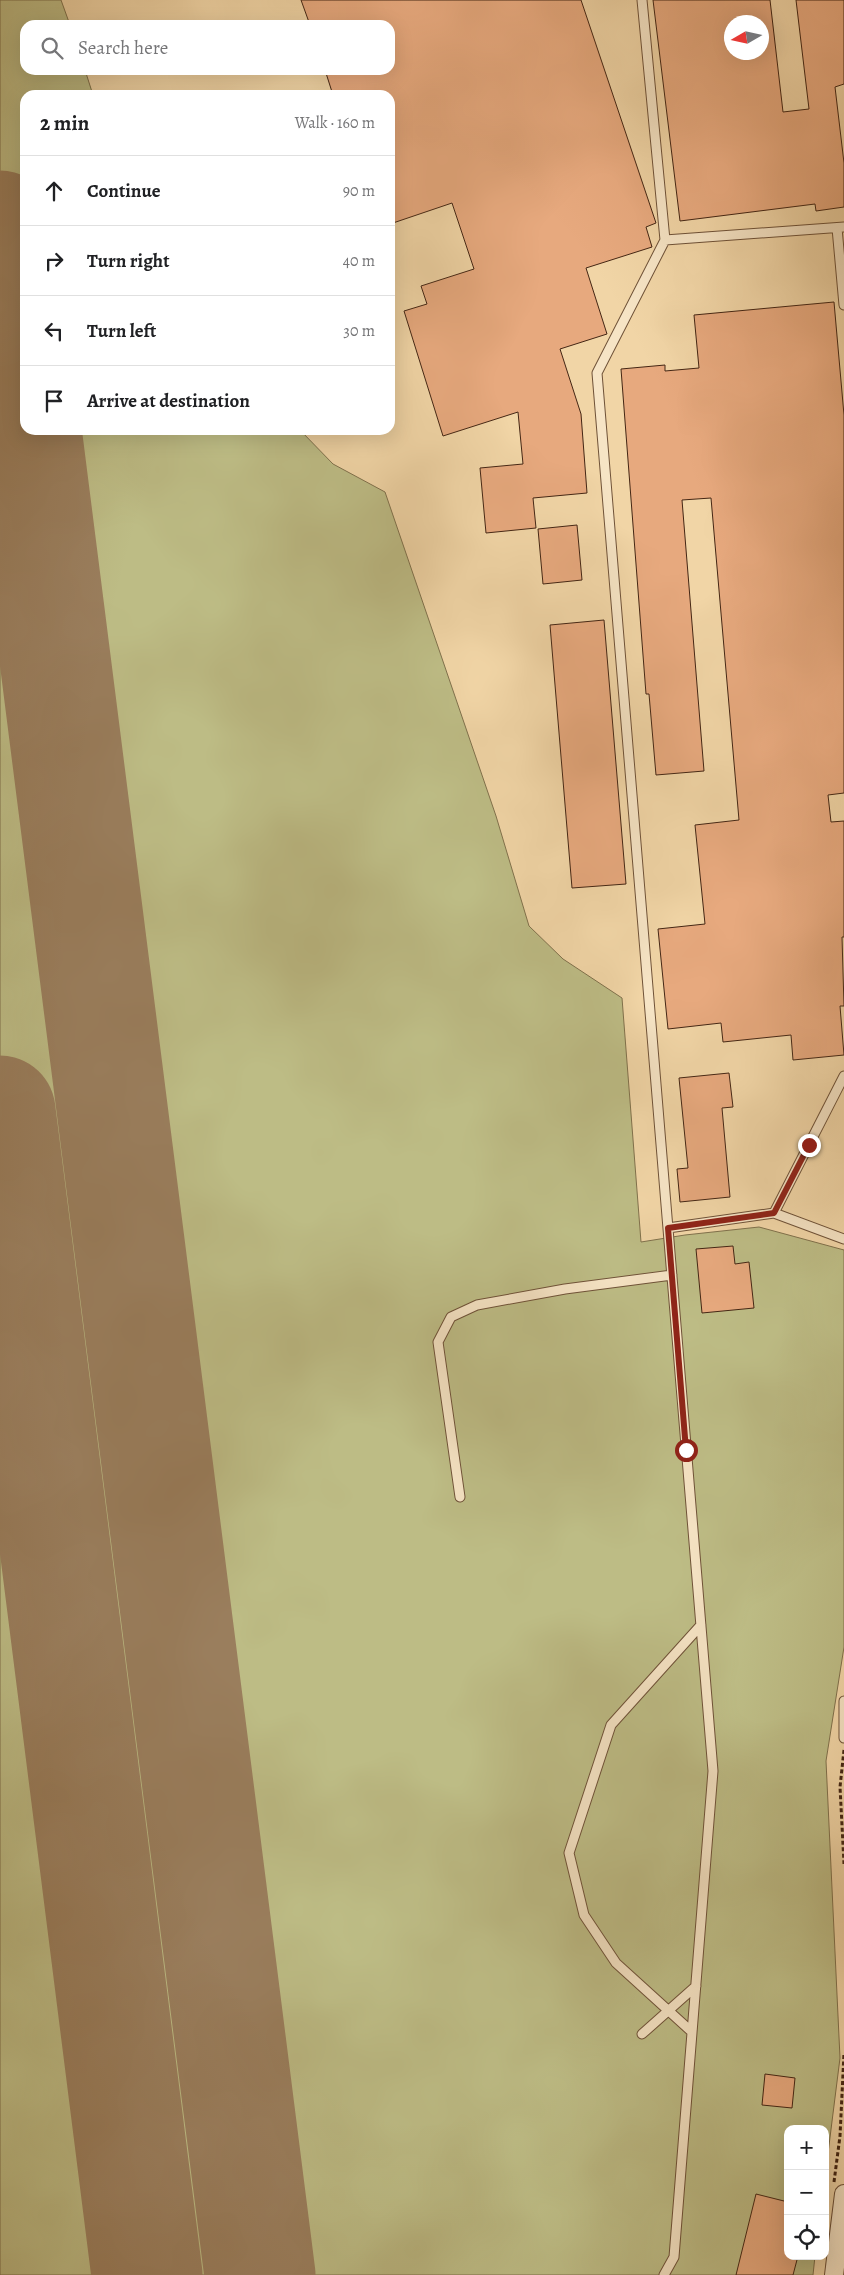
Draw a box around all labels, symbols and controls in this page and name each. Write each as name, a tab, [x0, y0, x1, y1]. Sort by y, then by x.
north arrow	[724, 15, 769, 60]
search box	[20, 20, 395, 75]
icon: search	[38, 34, 66, 62]
text: Search here	[78, 35, 168, 61]
text: 2 min	[40, 109, 89, 137]
text: Walk · 160 m	[295, 112, 375, 134]
icon: ahead	[40, 177, 68, 205]
text: Continue	[87, 178, 161, 204]
text: 90 m	[343, 180, 375, 202]
icon: right	[40, 247, 68, 275]
text: Turn right	[87, 248, 169, 274]
text: 40 m	[343, 250, 375, 272]
icon: left	[40, 317, 68, 345]
text: Turn left	[87, 318, 156, 344]
text: 30 m	[343, 320, 375, 342]
icon: arrive	[40, 387, 68, 415]
text: Arrive at destination	[87, 388, 250, 414]
route end	[798, 1134, 821, 1157]
route start	[675, 1439, 698, 1462]
map controls	[784, 2125, 829, 2260]
button: +	[784, 2125, 829, 2170]
button: −	[784, 2170, 829, 2215]
button: locate	[784, 2215, 829, 2260]

